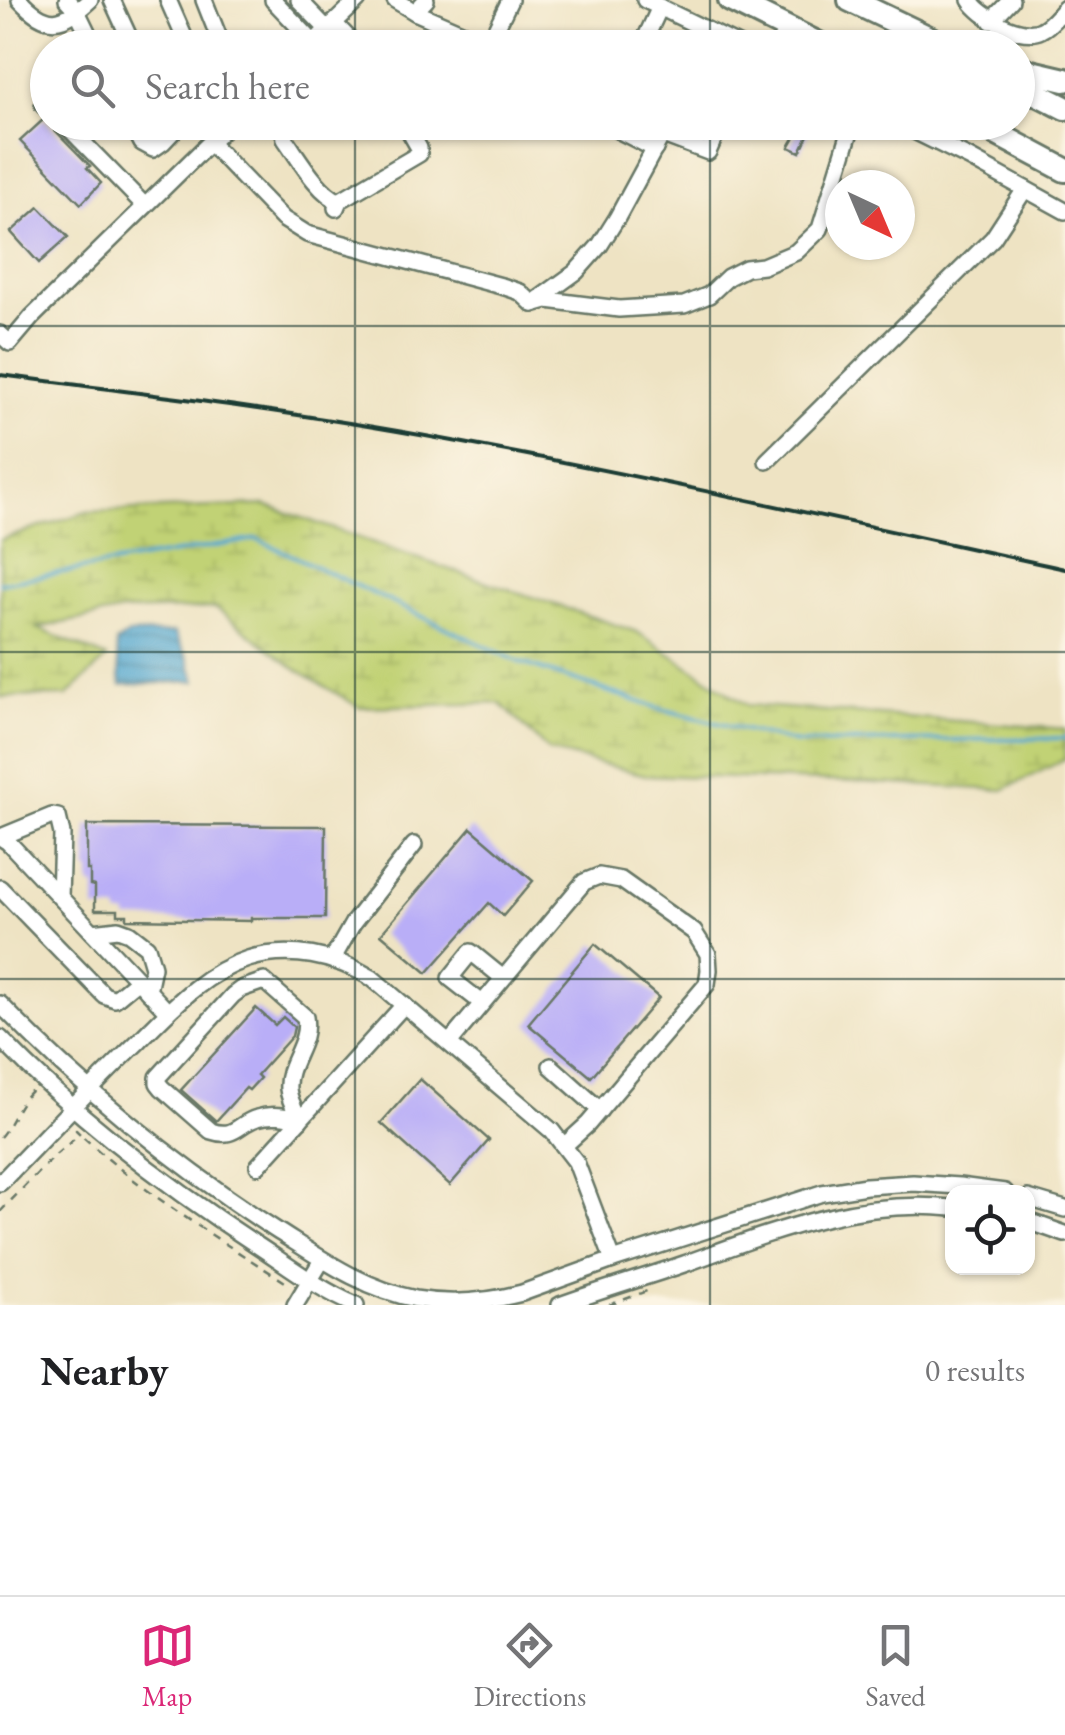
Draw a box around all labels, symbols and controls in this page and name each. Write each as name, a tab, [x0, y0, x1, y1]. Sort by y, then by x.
search box	[30, 30, 1035, 140]
icon: search	[65, 58, 120, 113]
text: Search here	[145, 61, 310, 110]
north arrow	[825, 170, 915, 260]
map controls	[945, 1185, 1035, 1275]
button: locate	[945, 1185, 1035, 1275]
text: Nearby	[40, 1343, 169, 1398]
text: 0 results	[925, 1349, 1025, 1391]
tab: Map	[140, 1618, 195, 1714]
tab: Directions	[474, 1618, 586, 1714]
tab: Saved	[865, 1618, 925, 1714]

